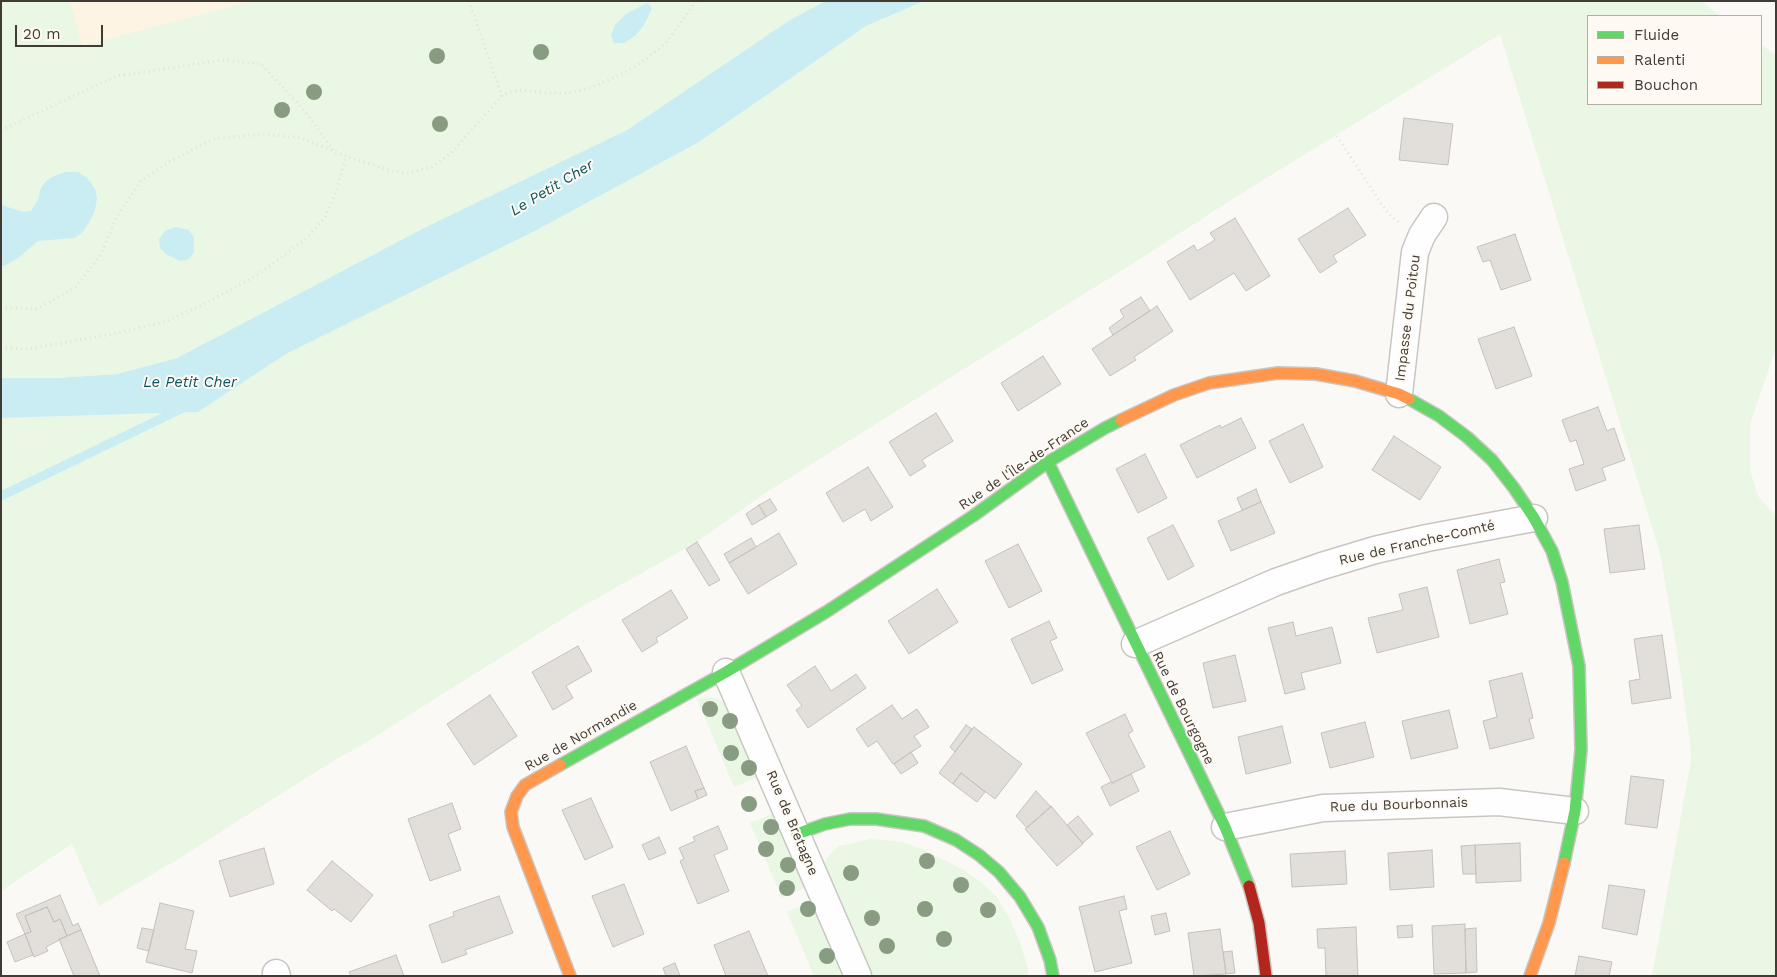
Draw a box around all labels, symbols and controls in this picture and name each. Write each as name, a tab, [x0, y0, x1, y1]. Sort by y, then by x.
scale bar	[18, 15, 105, 47]
legend	[1587, 15, 1762, 105]
text: 20 m	[23, 25, 61, 43]
text: Fluide	[1634, 26, 1679, 44]
text: Ralenti	[1634, 51, 1685, 69]
text: Bouchon	[1634, 76, 1698, 94]
water label: Le Petit Cher	[507, 156, 597, 220]
street label: Impasse du Poitou	[1392, 254, 1424, 382]
water label: Le Petit Cher	[143, 374, 237, 392]
street label: Rue de l'Île-de-France	[956, 414, 1092, 514]
street label: Rue de Franche-Comté	[1338, 517, 1496, 569]
street label: Rue de Bourgogne	[1148, 649, 1218, 767]
street label: Rue de Normandie	[522, 697, 640, 775]
street label: Rue de Bretagne	[762, 768, 822, 878]
street label: Rue du Bourbonnais	[1330, 794, 1468, 816]

